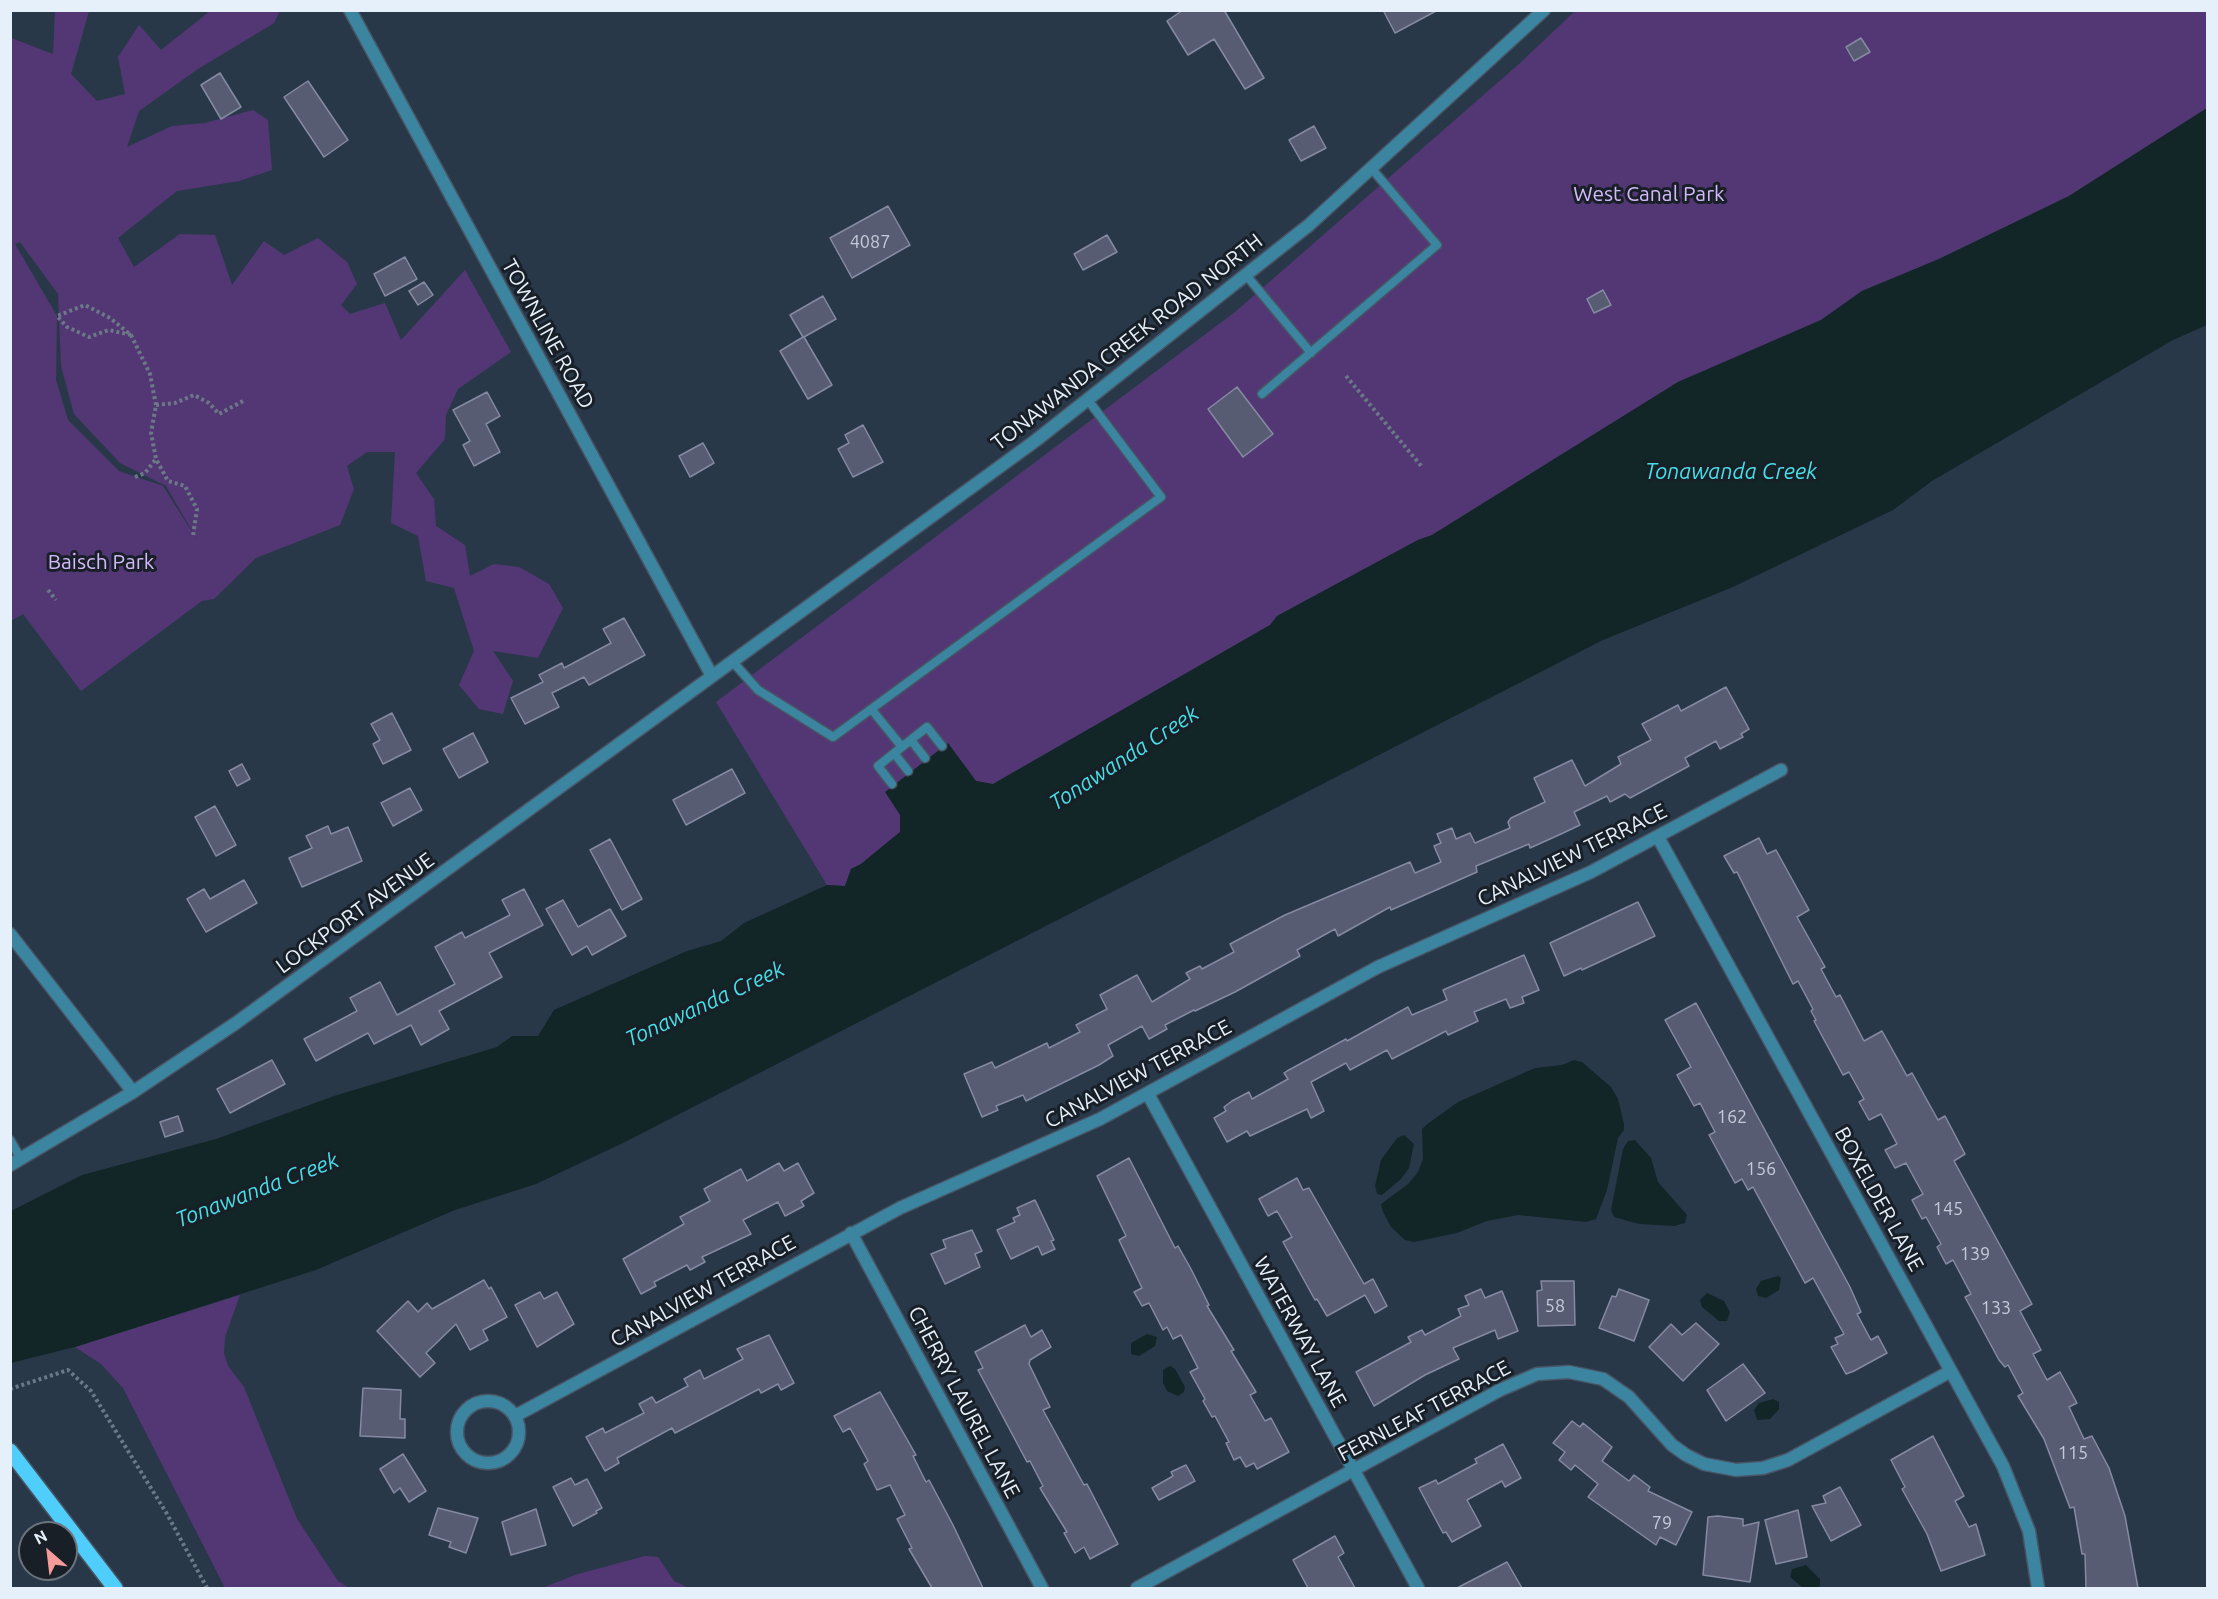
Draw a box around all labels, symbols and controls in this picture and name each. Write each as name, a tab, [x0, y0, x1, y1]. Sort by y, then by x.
park label: West Canal Park	[1573, 181, 1725, 207]
street label: TONAWANDA CREEK ROAD NORTH	[986, 228, 1268, 456]
house number: 4087	[850, 231, 890, 253]
street label: TOWNLINE ROAD	[496, 255, 600, 413]
water label: Tonawanda Creek	[1645, 459, 1817, 485]
park label: Baisch Park	[48, 549, 154, 575]
water label: Tonawanda Creek	[1044, 700, 1204, 816]
street label: CANALVIEW TERRACE	[1473, 798, 1671, 912]
street label: LOCKPORT AVENUE	[271, 847, 439, 979]
water label: Tonawanda Creek	[621, 956, 789, 1052]
street label: CANALVIEW TERRACE	[1040, 1014, 1236, 1134]
house number: 162	[1717, 1106, 1747, 1128]
street label: BOXELDER LANE	[1829, 1123, 1929, 1275]
water label: Tonawanda Creek	[172, 1147, 342, 1233]
house number: 156	[1746, 1158, 1776, 1180]
house number: 145	[1933, 1198, 1963, 1220]
street label: CANALVIEW TERRACE	[606, 1230, 800, 1352]
house number: 139	[1960, 1243, 1990, 1265]
street label: WATERWAY LANE	[1248, 1252, 1352, 1412]
house number: 58	[1545, 1295, 1565, 1317]
house number: 133	[1981, 1297, 2011, 1319]
street label: CHERRY LAUREL LANE	[903, 1302, 1025, 1502]
street label: FERNLEAF TERRACE	[1334, 1355, 1514, 1467]
house number: 115	[2058, 1442, 2088, 1464]
house number: 79	[1652, 1512, 1672, 1534]
north arrow	[18, 1521, 78, 1581]
text: N	[31, 1526, 50, 1548]

